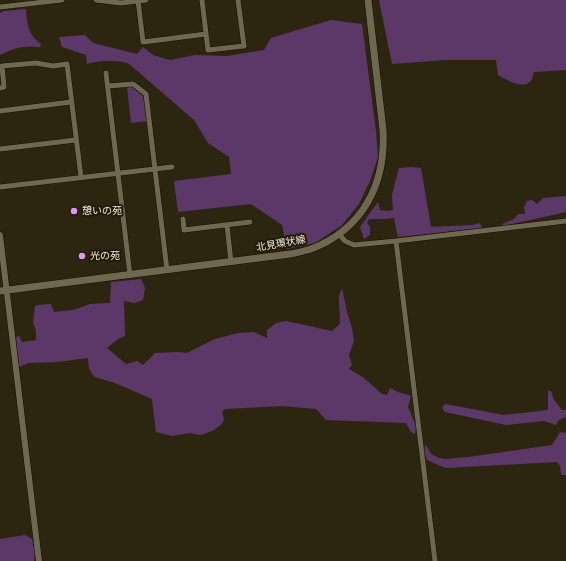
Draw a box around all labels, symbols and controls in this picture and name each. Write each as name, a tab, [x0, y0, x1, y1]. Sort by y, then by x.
place label: 憩いの苑	[82, 205, 122, 217]
marker: 憩いの苑	[69, 206, 79, 216]
street label: 北見環状線	[255, 234, 307, 254]
place label: 光の苑	[90, 250, 120, 262]
marker: 光の苑	[77, 251, 87, 261]

